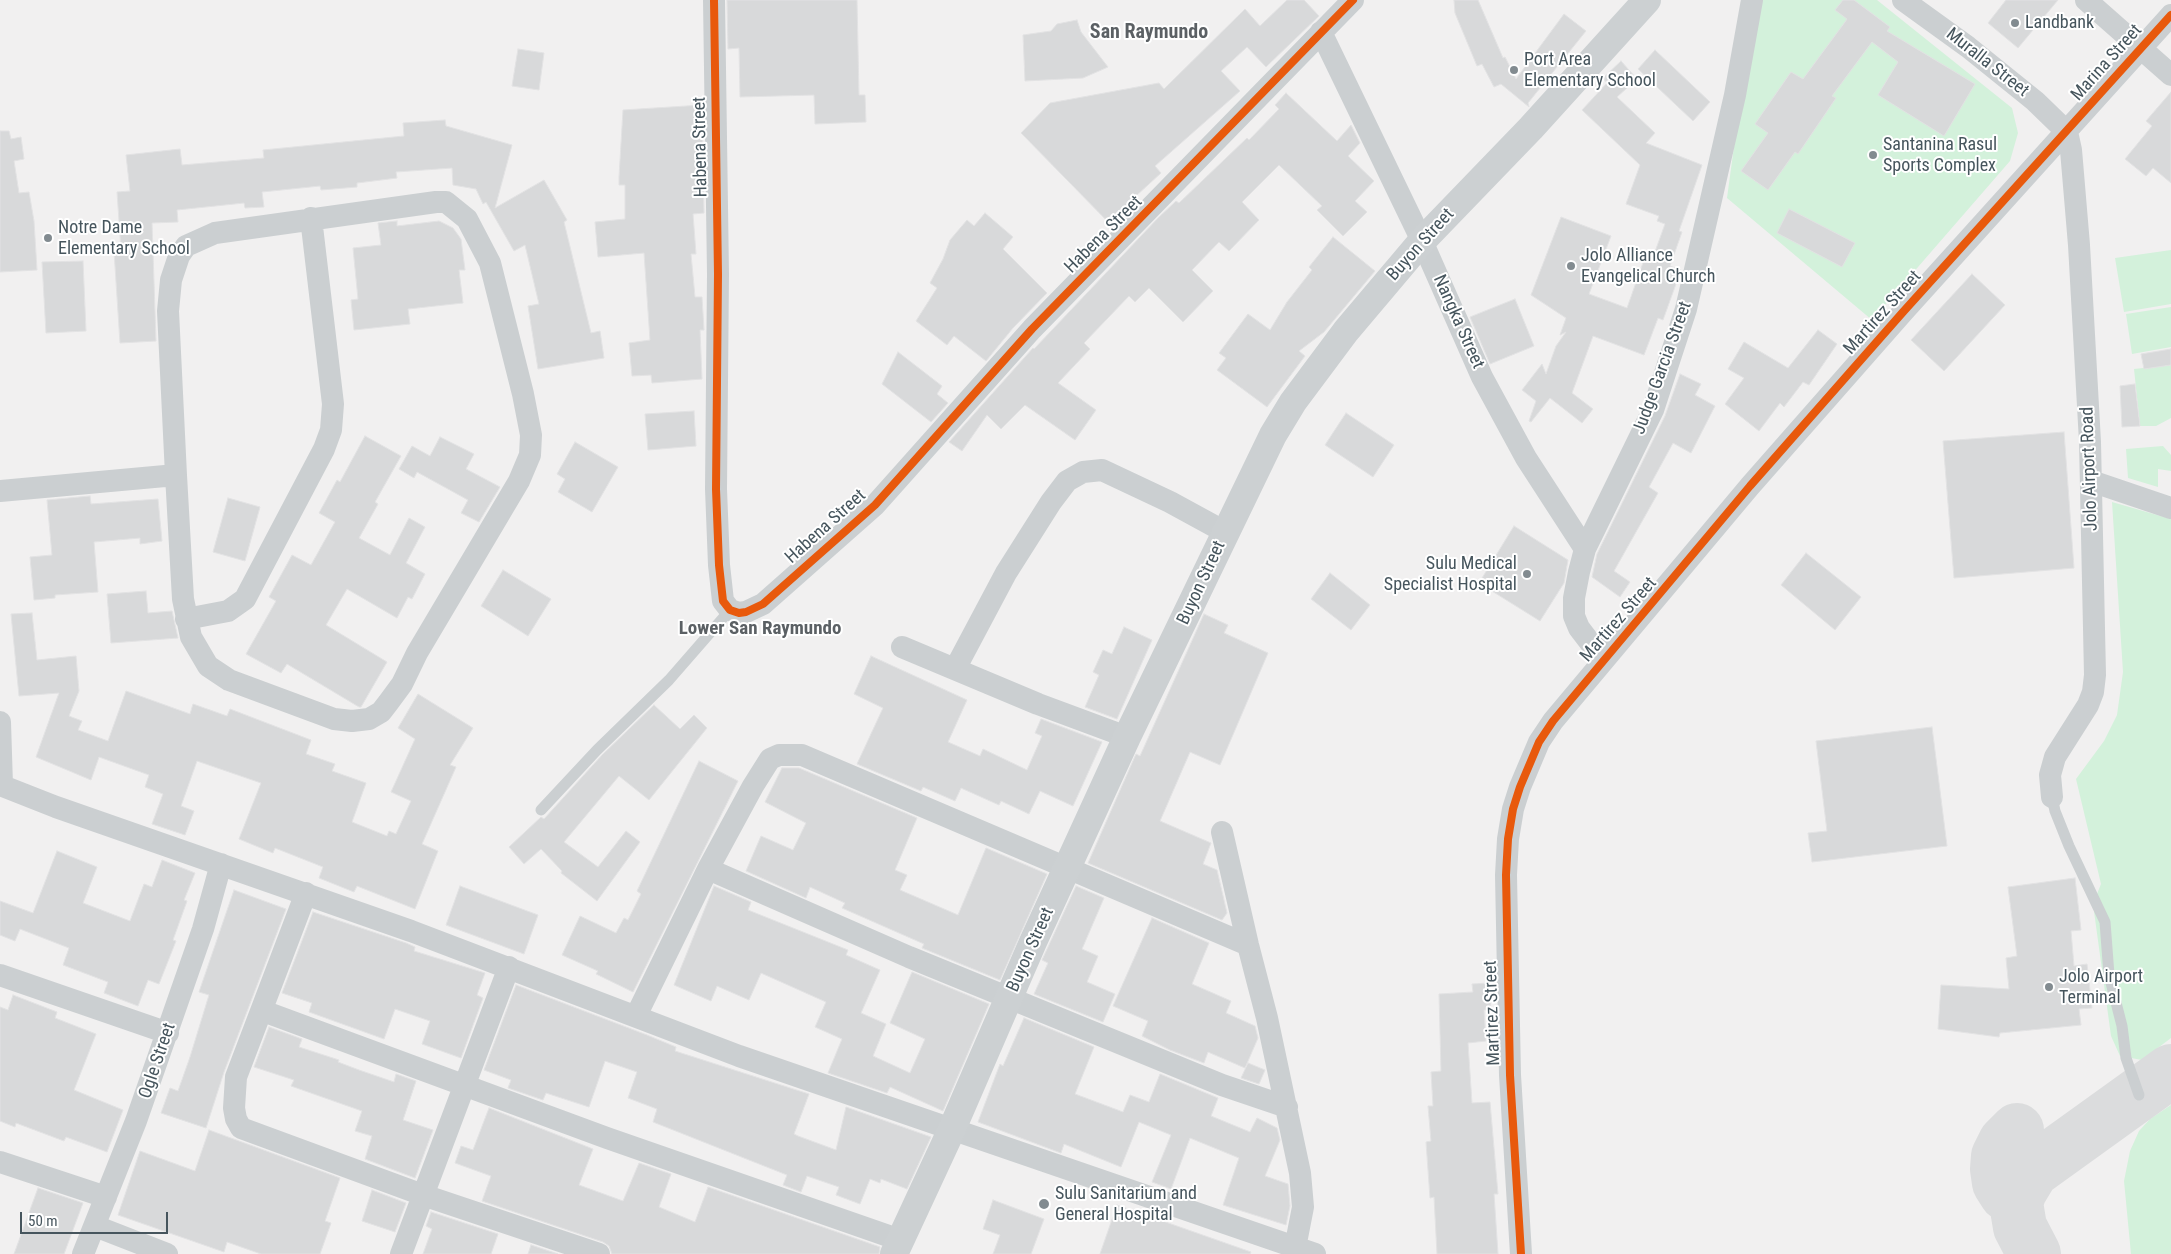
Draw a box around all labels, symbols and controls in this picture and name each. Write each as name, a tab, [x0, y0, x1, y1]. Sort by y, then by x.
place label: Landbank	[2025, 12, 2094, 34]
marker: Landbank	[2009, 17, 2021, 29]
street label: Marina Street	[2067, 20, 2147, 106]
district label: San Raymundo	[1090, 21, 1208, 45]
street label: Muralla Street	[1941, 24, 2033, 102]
place label: Port Area Elementary School	[1524, 49, 1656, 92]
marker: Port Area Elementary School	[1508, 64, 1520, 76]
street label: Habena Street	[689, 96, 713, 198]
place label: Santanina Rasul Sports Complex	[1883, 134, 1997, 176]
marker: Santanina Rasul Sports Complex	[1867, 149, 1879, 161]
street label: Habena Street	[1061, 192, 1147, 278]
street label: Buyon Street	[1383, 204, 1459, 286]
place label: Notre Dame Elementary School	[58, 217, 190, 260]
marker: Notre Dame Elementary School	[42, 232, 54, 244]
place label: Jolo Alliance Evangelical Church	[1581, 245, 1715, 288]
marker: Jolo Alliance Evangelical Church	[1565, 260, 1577, 272]
street label: Martirez Street	[1840, 267, 1926, 359]
street label: Nangka Street	[1428, 272, 1488, 372]
street label: Judge Garcia Street	[1629, 299, 1697, 437]
street label: Jolo Airport Road	[2077, 406, 2103, 532]
street label: Habena Street	[781, 485, 871, 569]
street label: Buyon Street	[1173, 538, 1231, 628]
place label: Sulu Medical Specialist Hospital	[1384, 553, 1517, 596]
marker: Sulu Medical Specialist Hospital	[1521, 568, 1533, 580]
street label: Martirez Street	[1576, 573, 1662, 667]
district label: Lower San Raymundo	[679, 618, 841, 640]
street label: Buyon Street	[1003, 905, 1059, 995]
street label: Martirez Street	[1480, 960, 1506, 1066]
place label: Jolo Airport Terminal	[2059, 966, 2143, 1009]
marker: Jolo Airport Terminal	[2043, 981, 2055, 993]
street label: Ogle Street	[135, 1020, 181, 1102]
place label: Sulu Sanitarium and General Hospital	[1055, 1183, 1197, 1226]
marker: Sulu Sanitarium and General Hospital	[1037, 1197, 1051, 1211]
scale bar	[22, 1202, 170, 1234]
text: 50 m	[28, 1212, 58, 1230]

